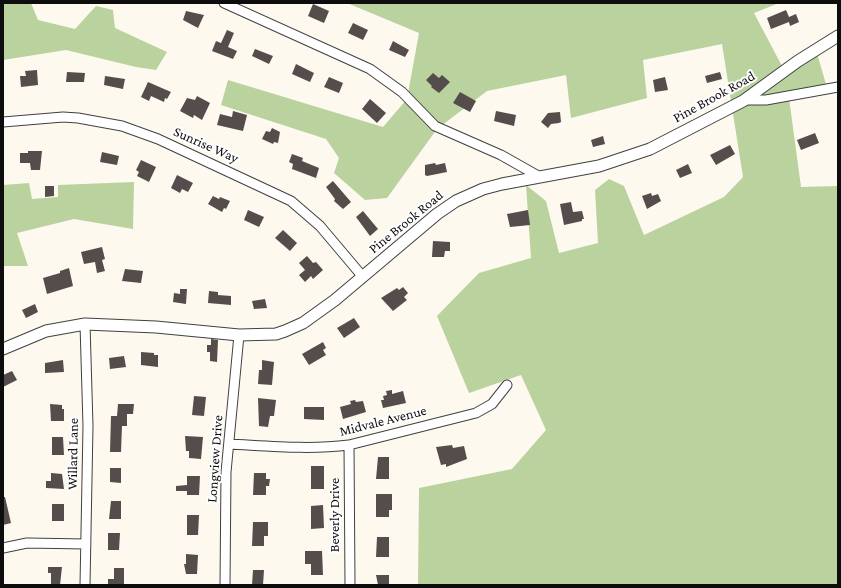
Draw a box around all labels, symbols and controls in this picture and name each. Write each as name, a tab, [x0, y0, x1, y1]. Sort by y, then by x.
street label: Pine Brook Road	[670, 68, 758, 126]
street label: Sunrise Way	[171, 123, 241, 167]
street label: Pine Brook Road	[365, 187, 447, 257]
street label: Midvale Avenue	[338, 402, 428, 440]
street label: Longview Drive	[204, 415, 226, 503]
street label: Willard Lane	[64, 418, 82, 490]
street label: Beverly Drive	[327, 478, 343, 552]

